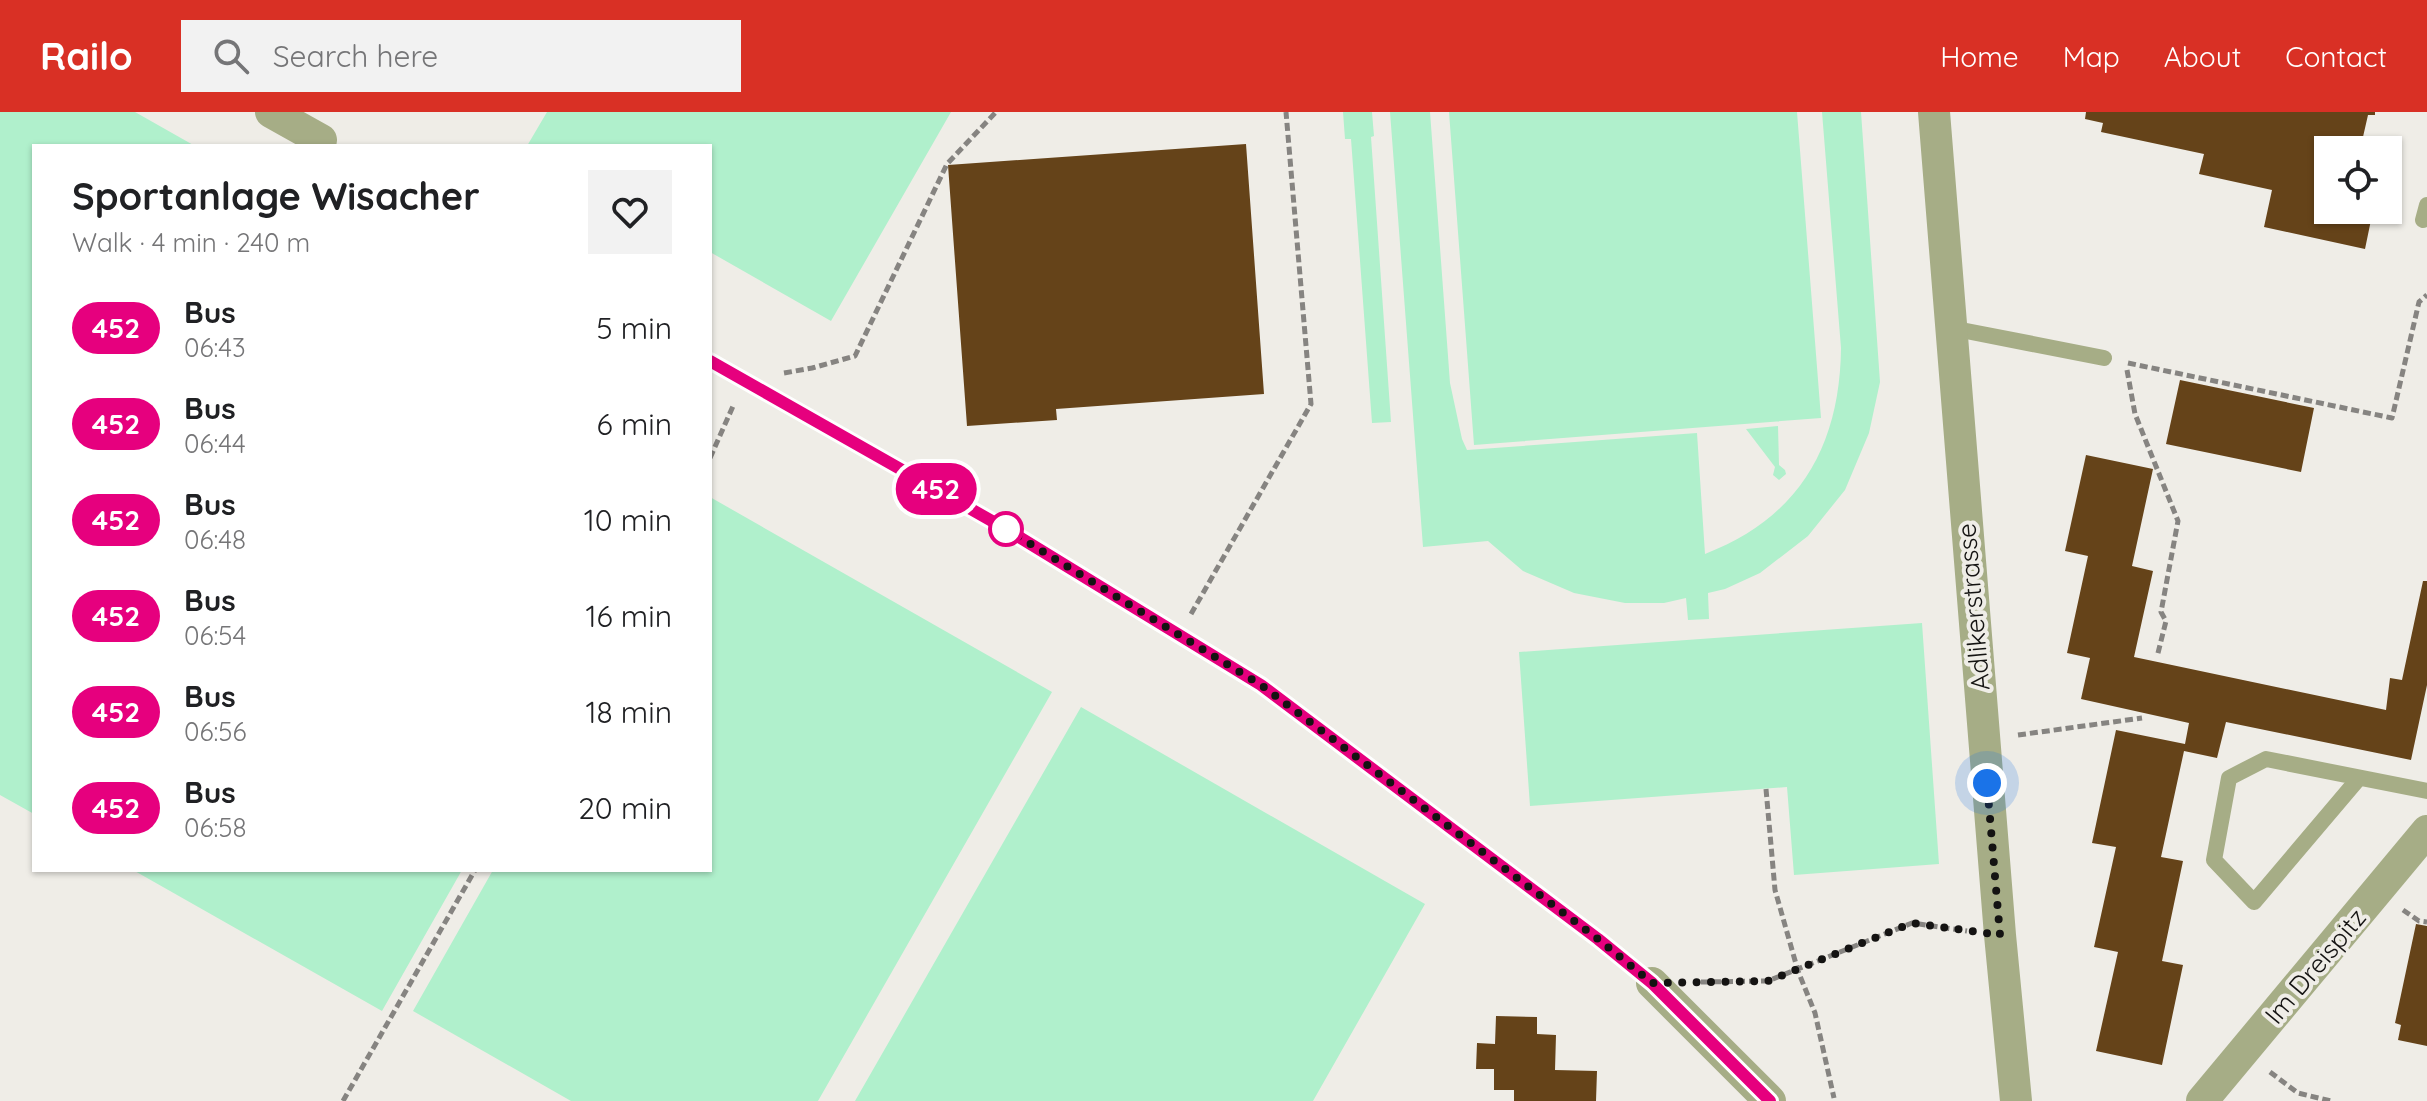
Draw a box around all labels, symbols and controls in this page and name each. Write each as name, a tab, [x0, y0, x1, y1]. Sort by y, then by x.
search box	[181, 20, 741, 92]
text: Railo	[40, 32, 133, 80]
icon: search	[209, 34, 253, 78]
text: Search here	[273, 37, 438, 75]
text: Home	[1940, 39, 2019, 74]
text: Map	[2063, 39, 2120, 74]
text: About	[2164, 39, 2241, 74]
text: Contact	[2285, 39, 2387, 74]
map controls	[2314, 136, 2402, 224]
button: locate	[2314, 136, 2402, 224]
button: heart	[588, 170, 672, 254]
text: Sportanlage Wisacher	[72, 172, 480, 220]
text: Walk · 4 min · 240 m	[72, 226, 310, 259]
text: Bus	[184, 293, 236, 331]
text: 5 min	[596, 309, 672, 347]
text: 452	[92, 310, 140, 345]
text: 06:43	[184, 331, 246, 364]
text: Bus	[184, 389, 236, 427]
text: 6 min	[597, 405, 672, 443]
text: 452	[92, 406, 140, 441]
text: 06:44	[184, 427, 246, 460]
line badge: 452	[890, 463, 982, 515]
text: 452	[912, 471, 960, 506]
text: Bus	[184, 485, 236, 523]
text: 10 min	[584, 501, 672, 539]
text: 452	[92, 502, 140, 537]
unlabelled marker	[989, 512, 1023, 546]
street label: Adlikerstrasse	[1949, 522, 1997, 692]
text: 06:48	[184, 523, 246, 556]
text: Bus	[184, 581, 236, 619]
text: 16 min	[585, 597, 672, 635]
text: 452	[92, 598, 140, 633]
text: 06:54	[184, 619, 246, 652]
text: Bus	[184, 677, 236, 715]
text: 18 min	[585, 693, 672, 731]
text: 452	[92, 694, 140, 729]
text: 06:56	[184, 715, 246, 748]
your location	[1967, 763, 2007, 803]
text: Bus	[184, 773, 236, 811]
text: 20 min	[578, 789, 672, 827]
text: 452	[92, 790, 140, 825]
text: 06:58	[184, 811, 247, 844]
street label: Im Dreispitz	[2257, 902, 2373, 1030]

